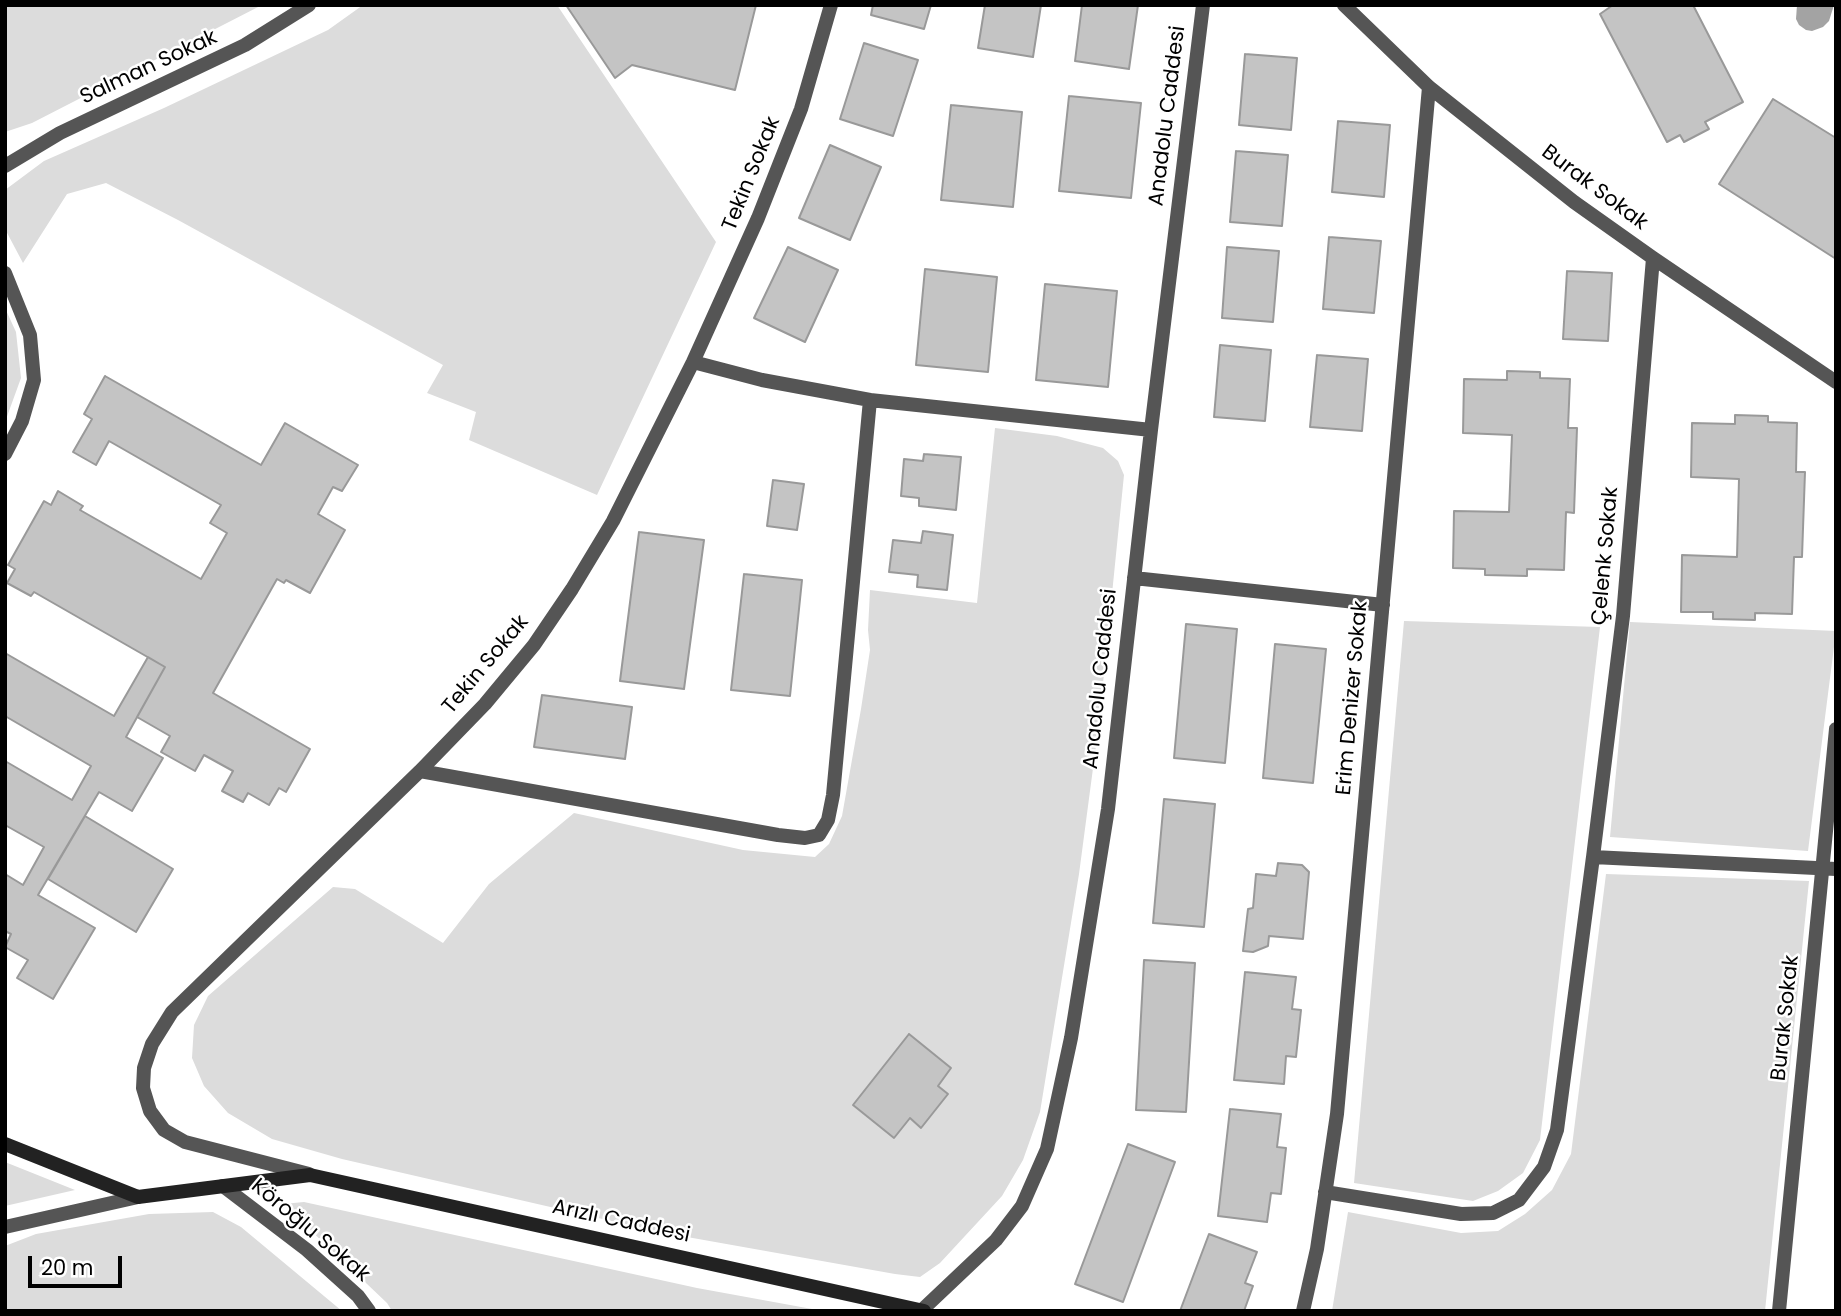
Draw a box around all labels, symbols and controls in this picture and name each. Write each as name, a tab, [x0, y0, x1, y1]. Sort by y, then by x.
street label: Anadolu Caddesi	[1144, 24, 1192, 208]
street label: Salman Sokak	[77, 25, 221, 111]
street label: Tekin Sokak	[718, 113, 786, 235]
street label: Burak Sokak	[1536, 140, 1652, 236]
street label: Çelenk Sokak	[1587, 486, 1625, 626]
street label: Anadolu Caddesi	[1079, 587, 1123, 771]
street label: Erim Denizer Sokak	[1332, 600, 1374, 796]
street label: Tekin Sokak	[437, 611, 535, 719]
street label: Burak Sokak	[1767, 954, 1805, 1082]
street label: Köroğlu Sokak	[245, 1174, 375, 1288]
street label: Arızlı Caddesi	[550, 1195, 692, 1249]
scale bar	[32, 1242, 126, 1286]
text: 20 m	[41, 1253, 94, 1282]

